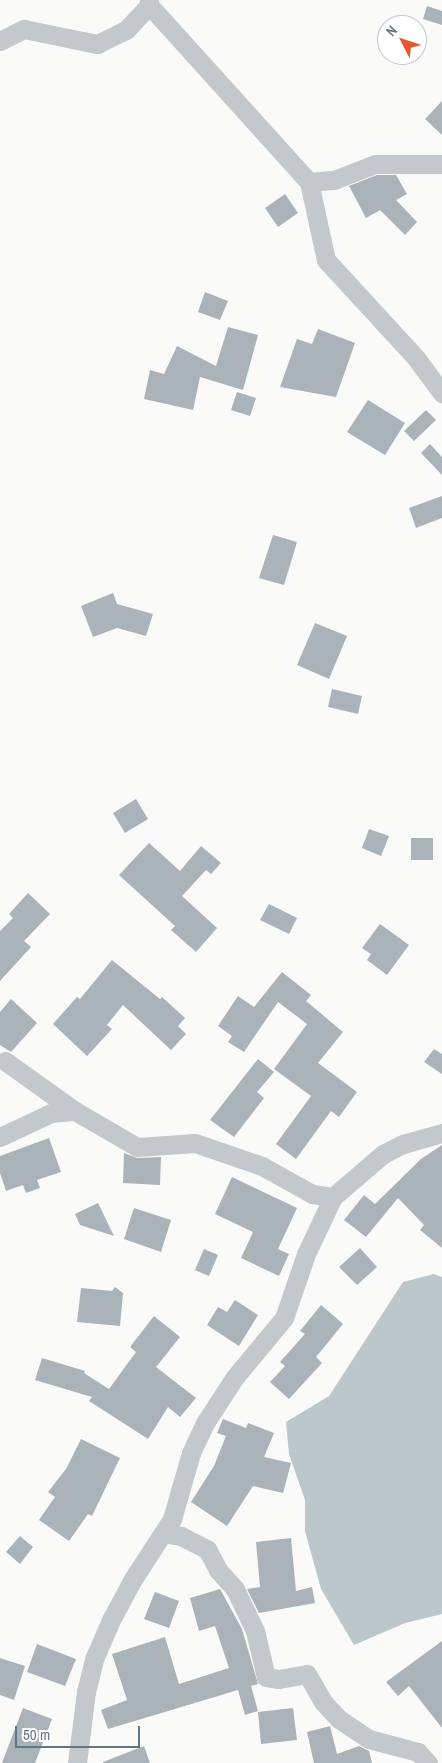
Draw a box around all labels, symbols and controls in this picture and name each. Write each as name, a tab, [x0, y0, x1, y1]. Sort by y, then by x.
north arrow	[377, 15, 427, 65]
text: N	[382, 22, 401, 40]
scale bar	[18, 1716, 142, 1748]
text: 50 m	[23, 1724, 50, 1745]

